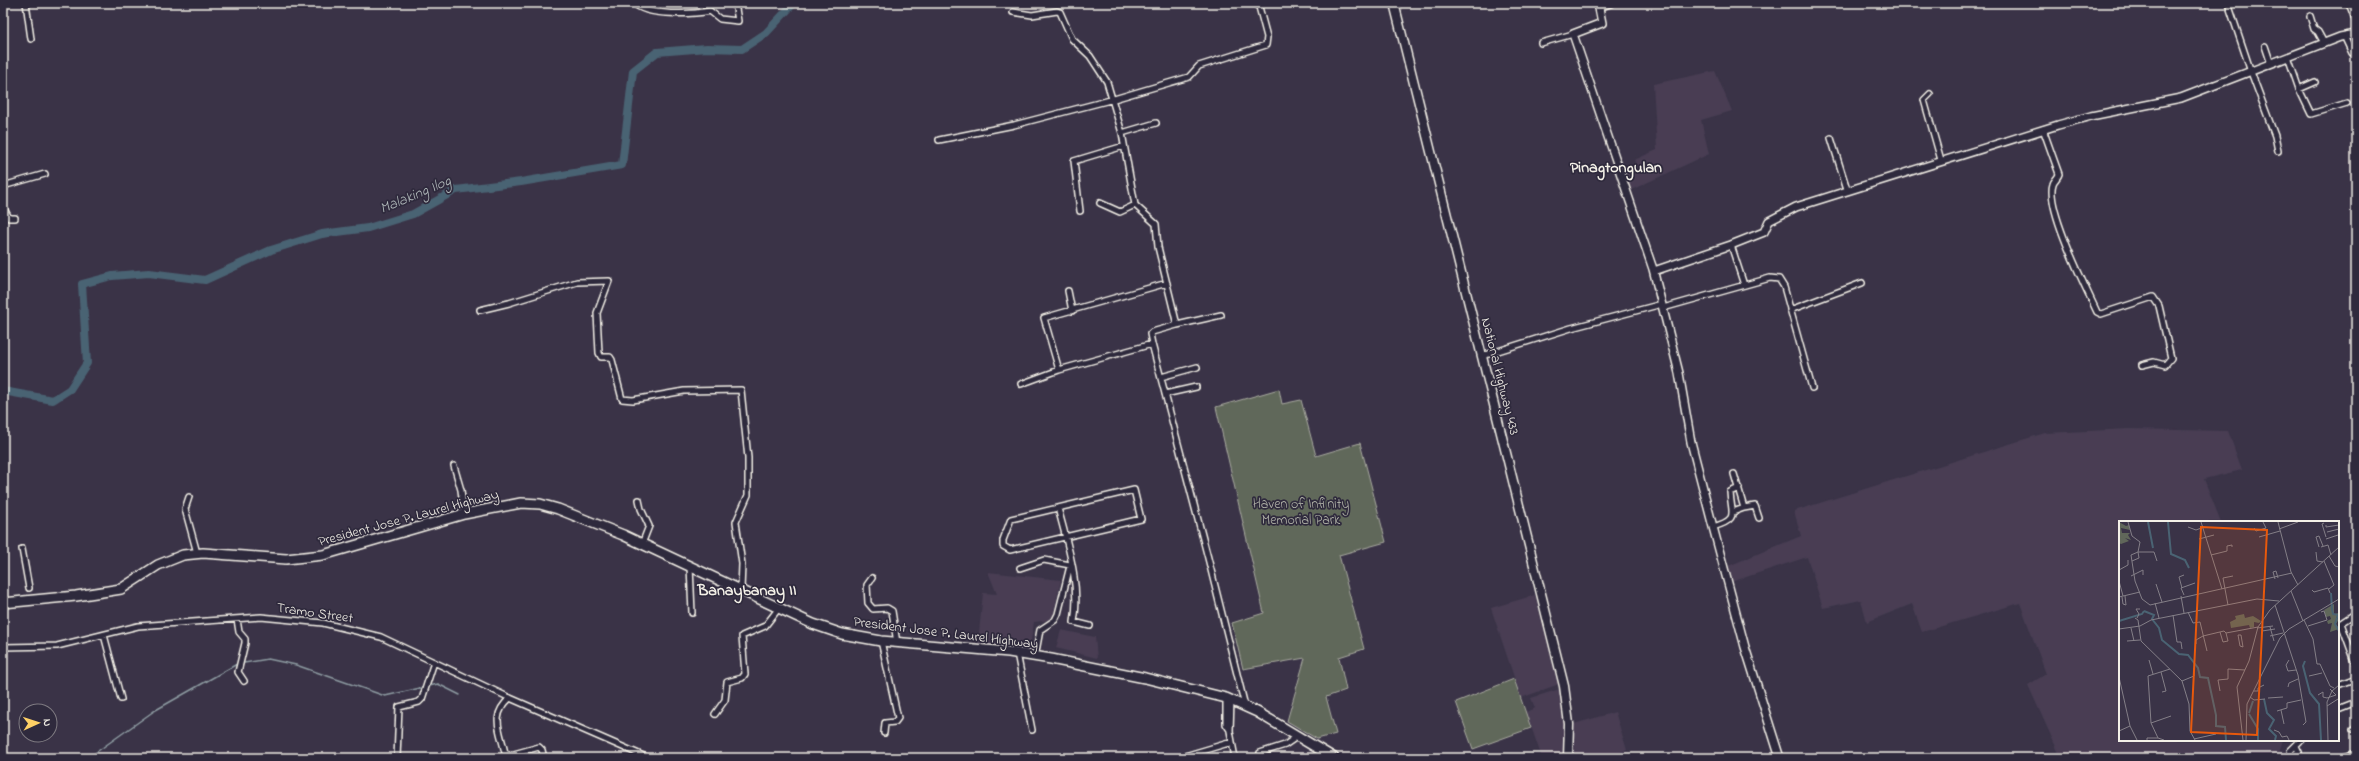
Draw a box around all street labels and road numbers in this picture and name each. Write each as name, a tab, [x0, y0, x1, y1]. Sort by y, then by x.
street label: National Highway 433	[1474, 315, 1524, 438]
street label: President Jose P. Laurel Highway	[316, 484, 501, 554]
street label: Tramo Street	[275, 598, 355, 629]
street label: President Jose P. Laurel Highway	[852, 612, 1040, 656]

